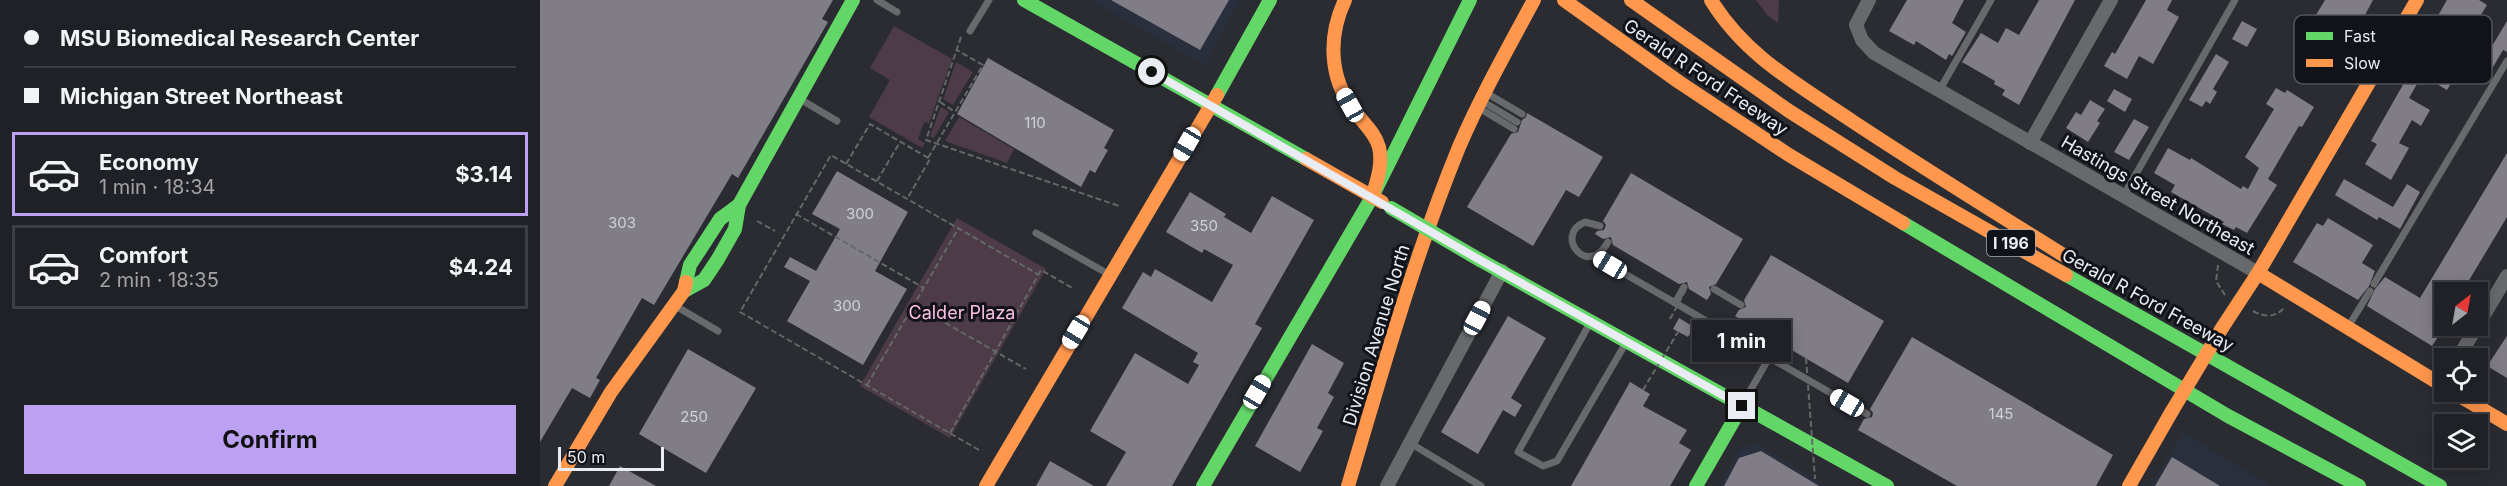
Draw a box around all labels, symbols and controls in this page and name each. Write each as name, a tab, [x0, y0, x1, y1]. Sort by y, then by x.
street label: Gerald R Ford Freeway	[1620, 14, 1792, 140]
legend	[2294, 15, 2492, 84]
text: MSU Biomedical Research Center	[60, 25, 419, 51]
text: Fast	[2344, 26, 2376, 46]
text: Slow	[2344, 53, 2381, 73]
route start	[1138, 58, 1165, 85]
text: Michigan Street Northeast	[60, 83, 343, 109]
car	[1333, 85, 1367, 125]
house number: 110	[1024, 113, 1046, 132]
car	[1170, 124, 1204, 164]
street label: Hastings Street Northeast	[2058, 131, 2258, 259]
icon: car	[27, 147, 81, 201]
text: Economy	[99, 149, 199, 175]
text: $3.14	[455, 161, 513, 187]
text: 1 min · 18:34	[99, 175, 216, 199]
house number: 300	[846, 204, 874, 223]
house number: 303	[608, 213, 636, 232]
house number: 350	[1190, 216, 1218, 235]
road number: I 196	[1987, 230, 2035, 256]
icon: car	[27, 240, 81, 294]
text: Comfort	[99, 242, 188, 268]
street label: Division Avenue North	[1338, 242, 1414, 428]
street label: Gerald R Ford Freeway	[2058, 244, 2238, 356]
car	[1590, 248, 1630, 282]
text: $4.24	[449, 254, 513, 280]
text: 2 min · 18:35	[99, 268, 219, 292]
north arrow	[2434, 282, 2488, 336]
map controls	[2434, 282, 2488, 468]
house number: 300	[833, 296, 861, 315]
car	[1461, 298, 1493, 338]
park label: Calder Plaza	[909, 302, 1015, 323]
car	[1059, 312, 1093, 352]
callout: 1 min	[1692, 319, 1792, 361]
text: 1 min	[1717, 329, 1766, 353]
button: locate	[2434, 348, 2488, 402]
car	[1240, 372, 1274, 412]
car	[1827, 386, 1867, 420]
route end	[1728, 392, 1755, 419]
house number: 145	[1989, 404, 2013, 423]
button: Confirm	[24, 405, 516, 474]
house number: 250	[680, 407, 708, 426]
button: layers	[2434, 414, 2488, 468]
scale bar	[558, 444, 664, 472]
text: 50 m	[567, 447, 605, 467]

